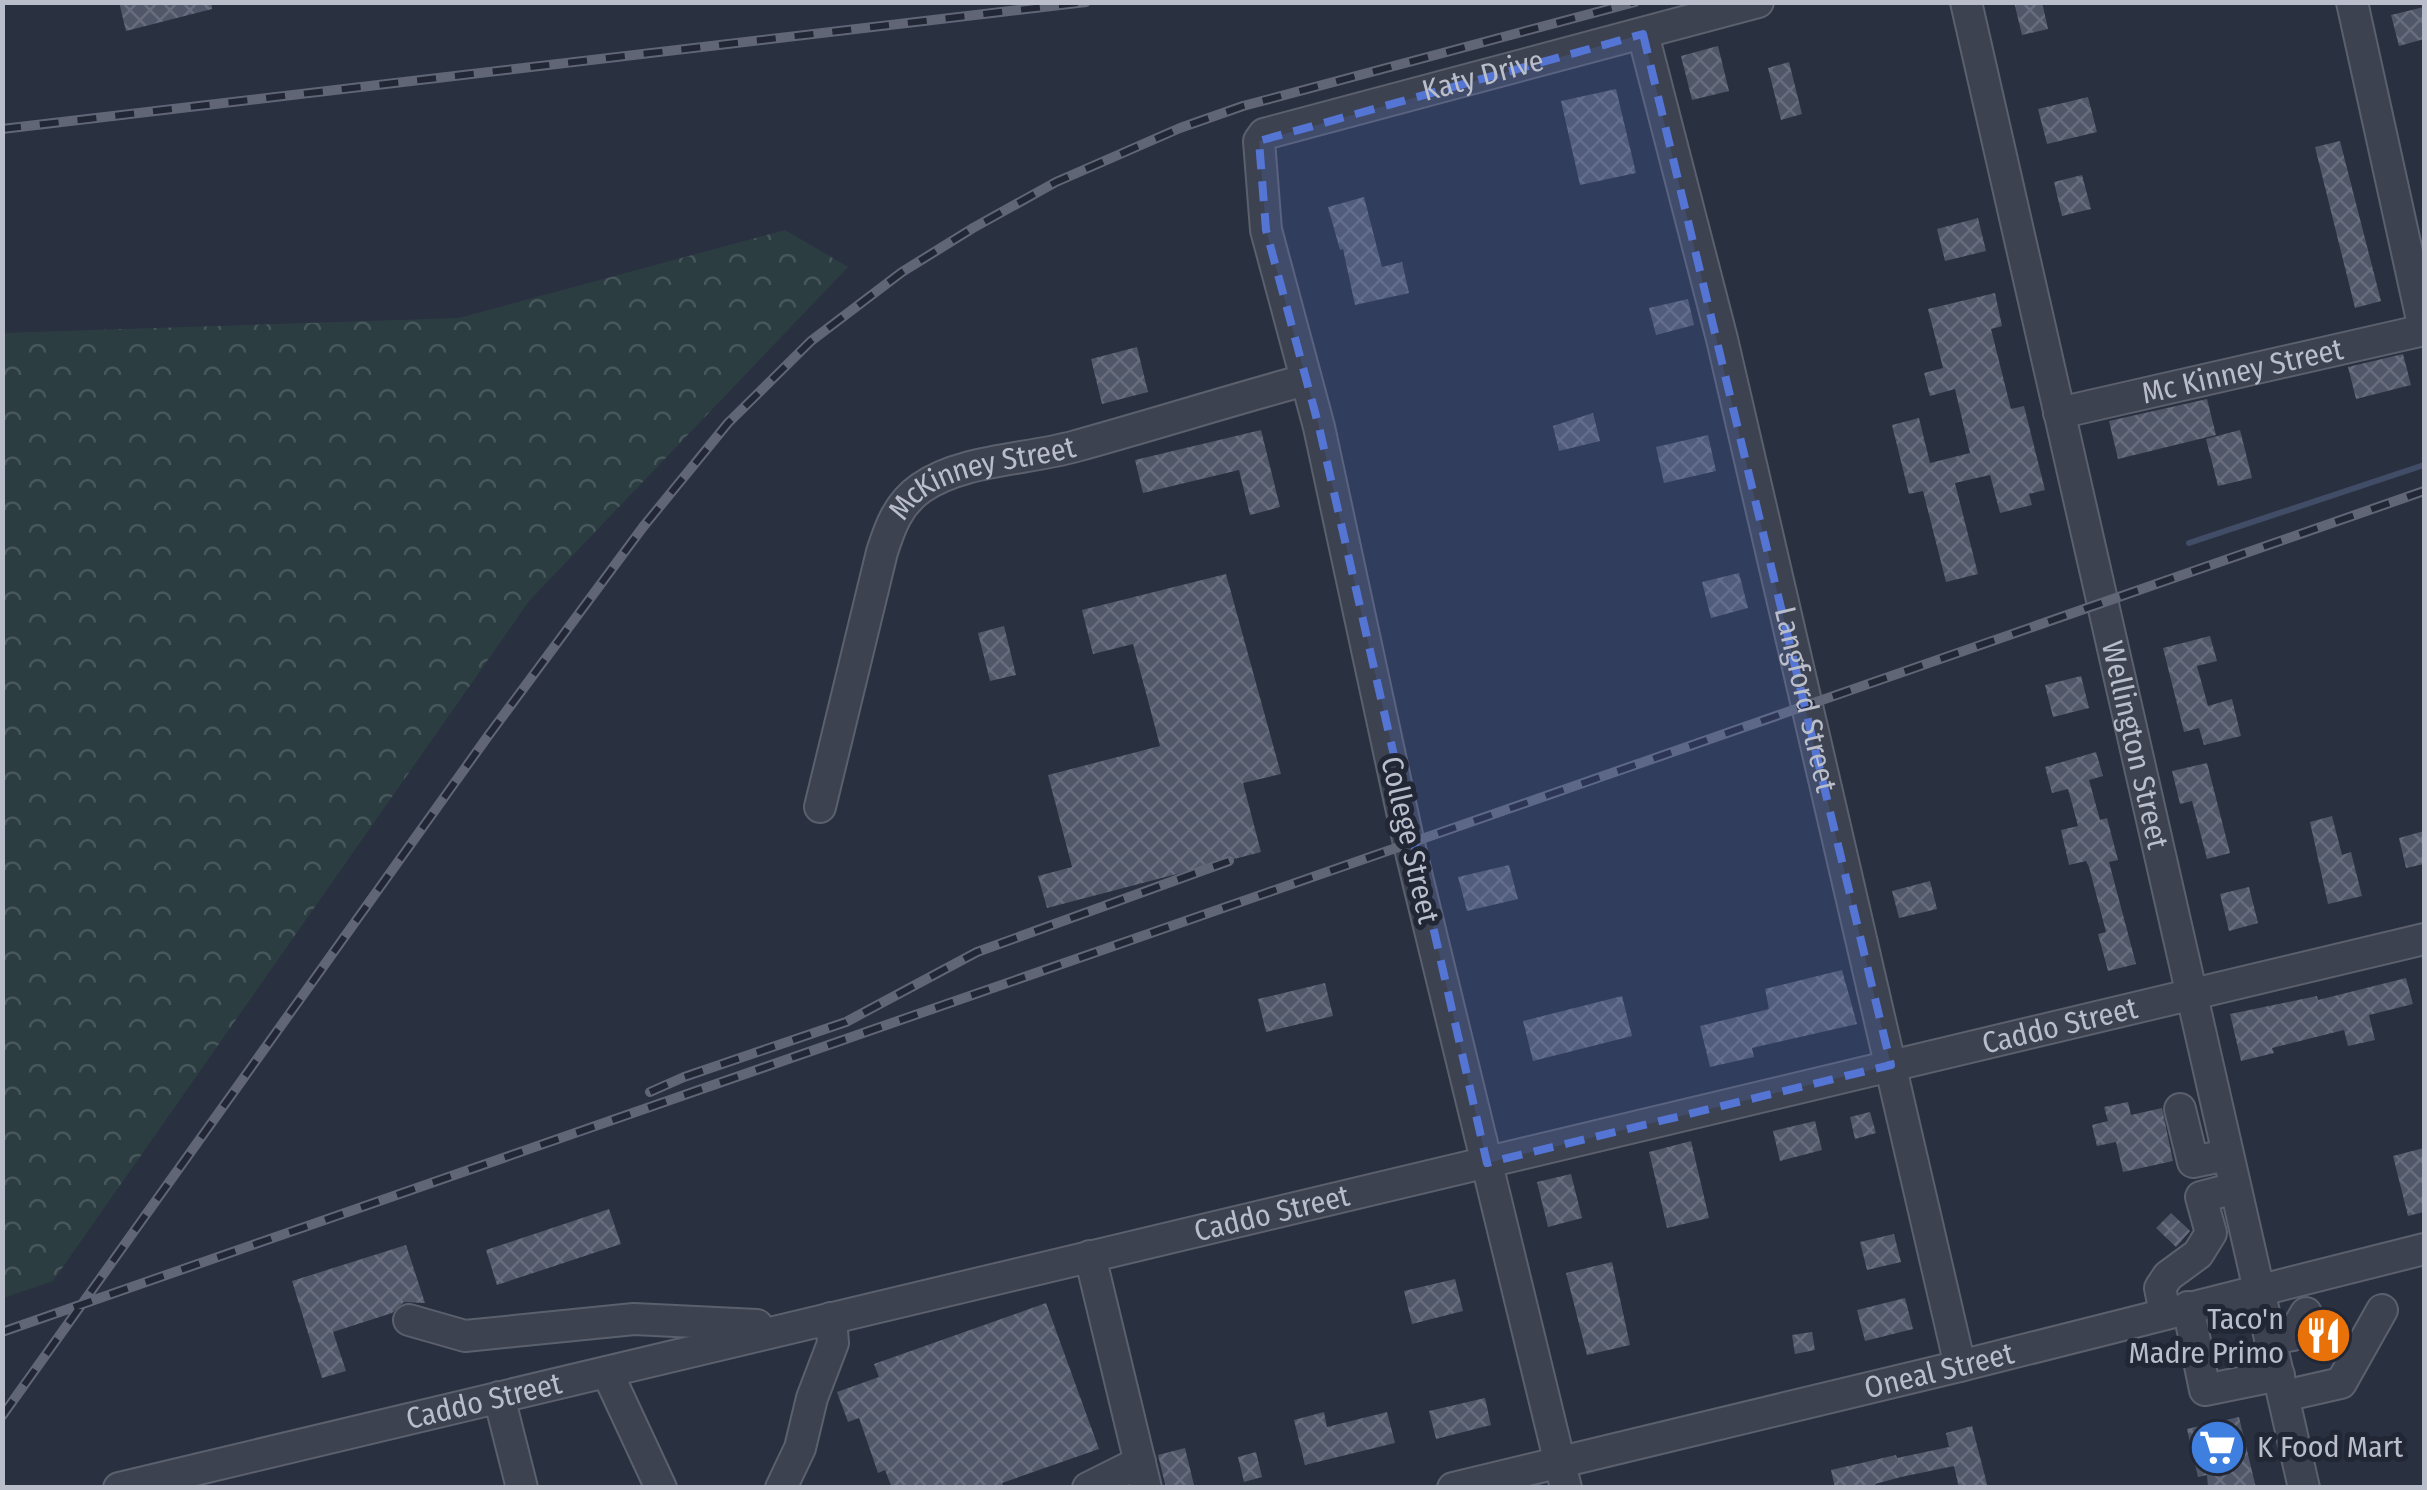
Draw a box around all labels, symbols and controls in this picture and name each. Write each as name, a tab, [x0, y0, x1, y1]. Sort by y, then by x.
street label: Katy Drive	[1418, 42, 1548, 109]
street label: Mc Kinney Street	[2138, 331, 2347, 412]
street label: McKinney Street	[881, 429, 1079, 526]
street label: Langford Street	[1767, 603, 1844, 796]
street label: Wellington Street	[2094, 638, 2176, 853]
street label: College Street	[1373, 753, 1447, 927]
street label: Caddo Street	[1978, 990, 2141, 1062]
street label: Caddo Street	[1190, 1178, 1353, 1249]
place label: Taco'n Madre Primo	[2128, 1301, 2284, 1371]
restaurant icon: Taco'n Madre Primo	[2293, 1306, 2353, 1366]
street label: Oneal Street	[1861, 1335, 2018, 1406]
street label: Caddo Street	[403, 1365, 565, 1437]
supermarket icon: K Food Mart	[2188, 1417, 2248, 1477]
place label: K Food Mart	[2257, 1429, 2403, 1465]

